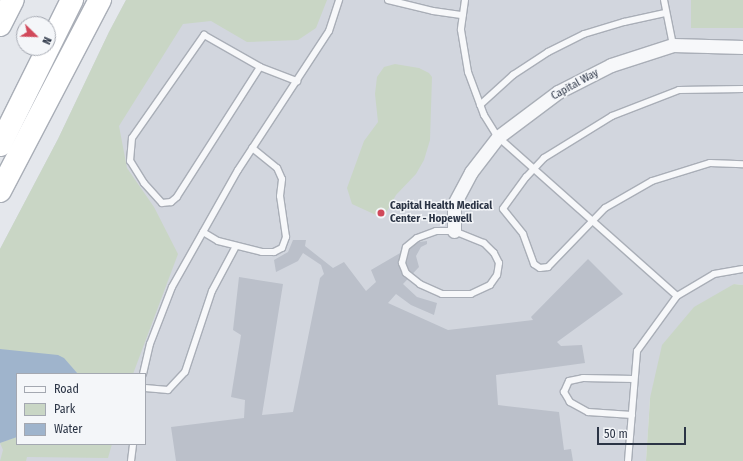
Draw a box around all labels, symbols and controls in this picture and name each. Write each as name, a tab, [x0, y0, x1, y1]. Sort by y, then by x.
north arrow	[16, 16, 56, 56]
text: N	[39, 35, 54, 46]
street label: Capital Way	[549, 67, 601, 103]
place label: Capital Health Medical Center - Hopewell	[390, 200, 492, 226]
marker: Capital Health Medical Center - Hopewell	[375, 207, 387, 219]
legend	[16, 373, 146, 445]
text: Road	[54, 382, 79, 396]
text: Park	[54, 402, 75, 416]
scale bar	[599, 419, 688, 445]
text: Water	[54, 422, 82, 436]
text: 50 m	[604, 427, 628, 441]

